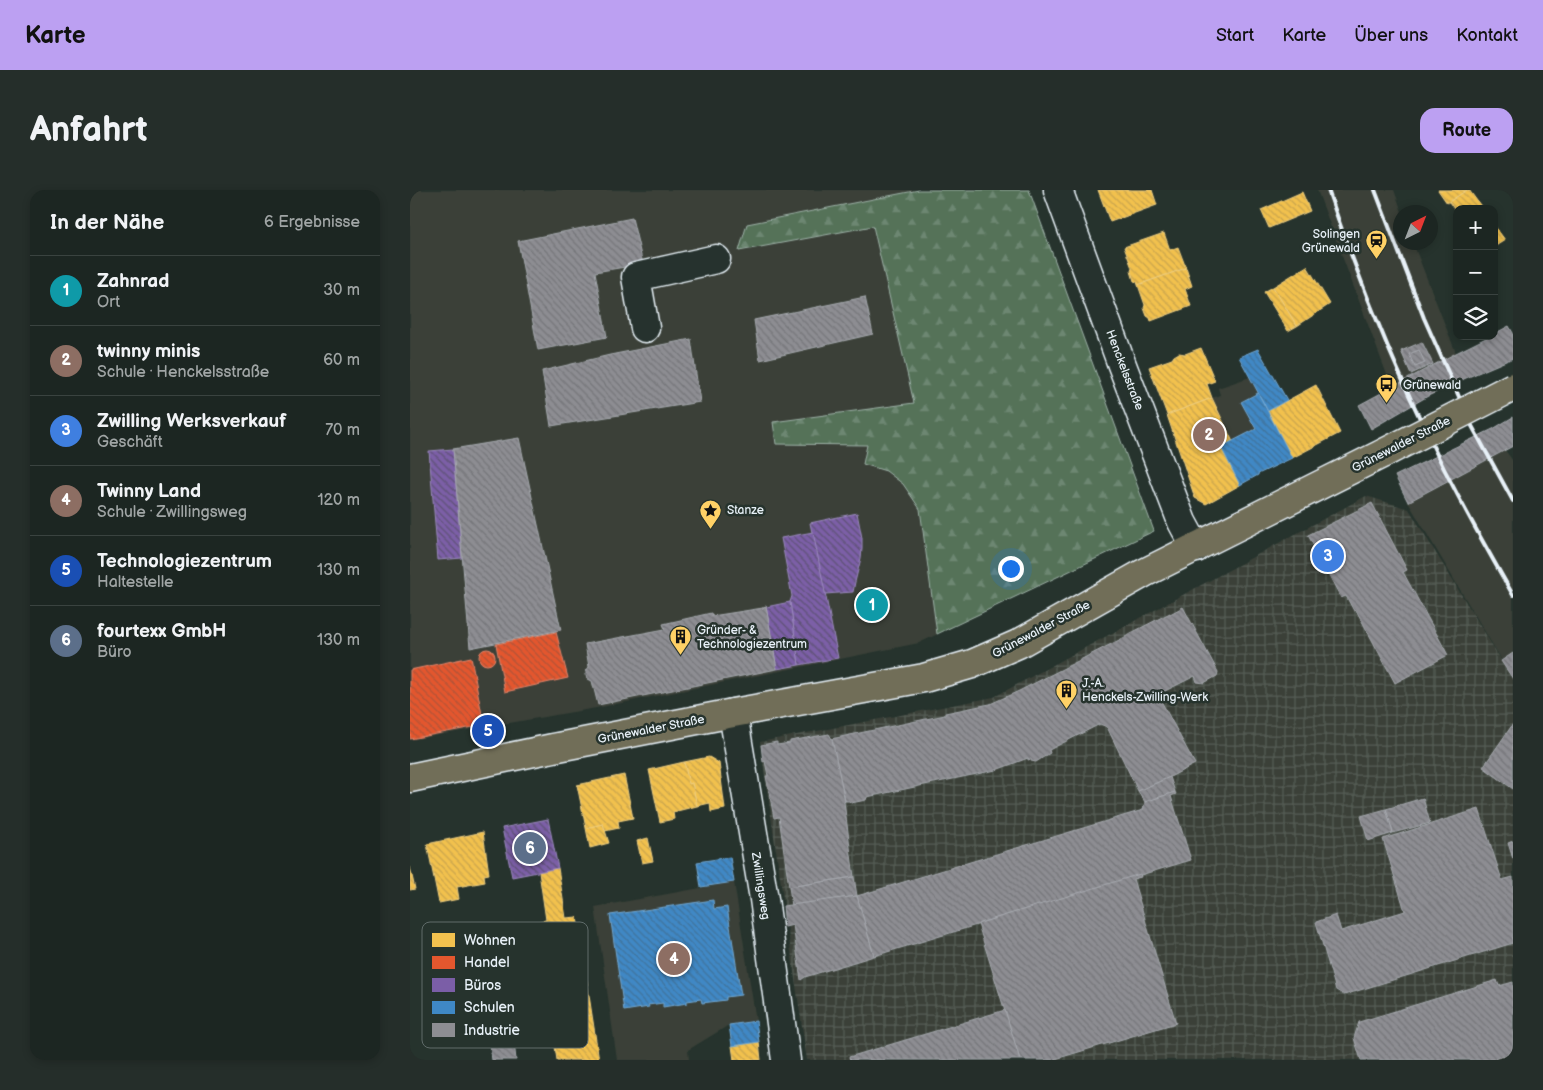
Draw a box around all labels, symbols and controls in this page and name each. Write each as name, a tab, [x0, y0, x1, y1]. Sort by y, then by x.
text: Karte	[25, 21, 86, 50]
text: Start	[1216, 25, 1254, 46]
text: Karte	[1282, 25, 1326, 46]
text: Über uns	[1354, 25, 1428, 46]
text: Kontakt	[1456, 25, 1518, 46]
button: Route	[1420, 108, 1513, 153]
text: Anfahrt	[30, 109, 148, 152]
north arrow	[1393, 205, 1438, 250]
map controls	[1453, 205, 1498, 340]
button: +	[1453, 205, 1498, 250]
text: In der Nähe	[50, 210, 164, 235]
text: 6 Ergebnisse	[264, 213, 360, 232]
place label: Solingen Grünewald	[1302, 227, 1360, 256]
station icon: Solingen Grünewald	[1364, 229, 1388, 260]
button: −	[1453, 250, 1498, 295]
text: Zahnrad	[97, 270, 169, 293]
text: 1	[63, 281, 69, 300]
text: 30 m	[323, 281, 360, 300]
text: Ort	[97, 293, 120, 312]
button: layers	[1453, 295, 1498, 340]
street label: Henckelsstraße	[1102, 328, 1147, 412]
text: twinny minis	[97, 340, 200, 363]
text: 2	[61, 351, 71, 370]
text: 60 m	[323, 351, 360, 370]
text: Schule · Henckelsstraße	[97, 363, 269, 382]
bus stop icon: Grünewald	[1375, 373, 1399, 404]
place label: Grünewald	[1403, 378, 1461, 393]
text: Zwilling Werksverkauf	[97, 410, 286, 433]
street label: Grünewalder Straße	[1350, 413, 1453, 476]
pin: 2	[1193, 416, 1225, 454]
text: 3	[61, 421, 71, 440]
text: 70 m	[325, 421, 360, 440]
text: Geschäft	[97, 433, 163, 452]
text: Twinny Land	[97, 480, 201, 503]
text: 4	[61, 491, 71, 510]
text: 120 m	[317, 491, 360, 510]
place icon: Stanze	[699, 498, 723, 529]
text: Schule · Zwillingsweg	[97, 503, 247, 522]
place label: Stanze	[727, 503, 764, 518]
pin: 3	[1312, 537, 1344, 575]
text: Technologiezentrum	[97, 550, 272, 573]
your location	[998, 556, 1024, 582]
text: 5	[61, 561, 71, 580]
text: 130 m	[317, 561, 360, 580]
text: Haltestelle	[97, 573, 174, 592]
pin: 1	[856, 586, 888, 624]
street label: Grünewalder Straße	[990, 597, 1093, 661]
text: fourtexx GmbH	[97, 620, 226, 643]
place label: Gründer- & Technologiezentrum	[697, 623, 807, 652]
building icon: Gründer- & Technologiezentrum	[669, 625, 693, 656]
text: 6	[61, 631, 71, 650]
text: 130 m	[317, 631, 360, 650]
text: Büro	[97, 643, 132, 662]
place label: J.-A. Henckels-Zwilling-Werk	[1082, 676, 1208, 705]
building icon: J.-A. Henckels-Zwilling-Werk	[1054, 678, 1078, 709]
pin: 5	[472, 712, 504, 750]
street label: Grünewalder Straße	[597, 712, 706, 747]
pin: 6	[514, 829, 546, 867]
street label: Zwillingsweg	[748, 850, 773, 921]
legend	[422, 922, 588, 1048]
text: Wohnen	[464, 932, 516, 949]
pin: 4	[658, 940, 690, 978]
text: Handel	[464, 954, 510, 971]
text: Büros	[464, 977, 501, 994]
text: Schulen	[464, 999, 515, 1016]
text: Industrie	[464, 1022, 520, 1039]

